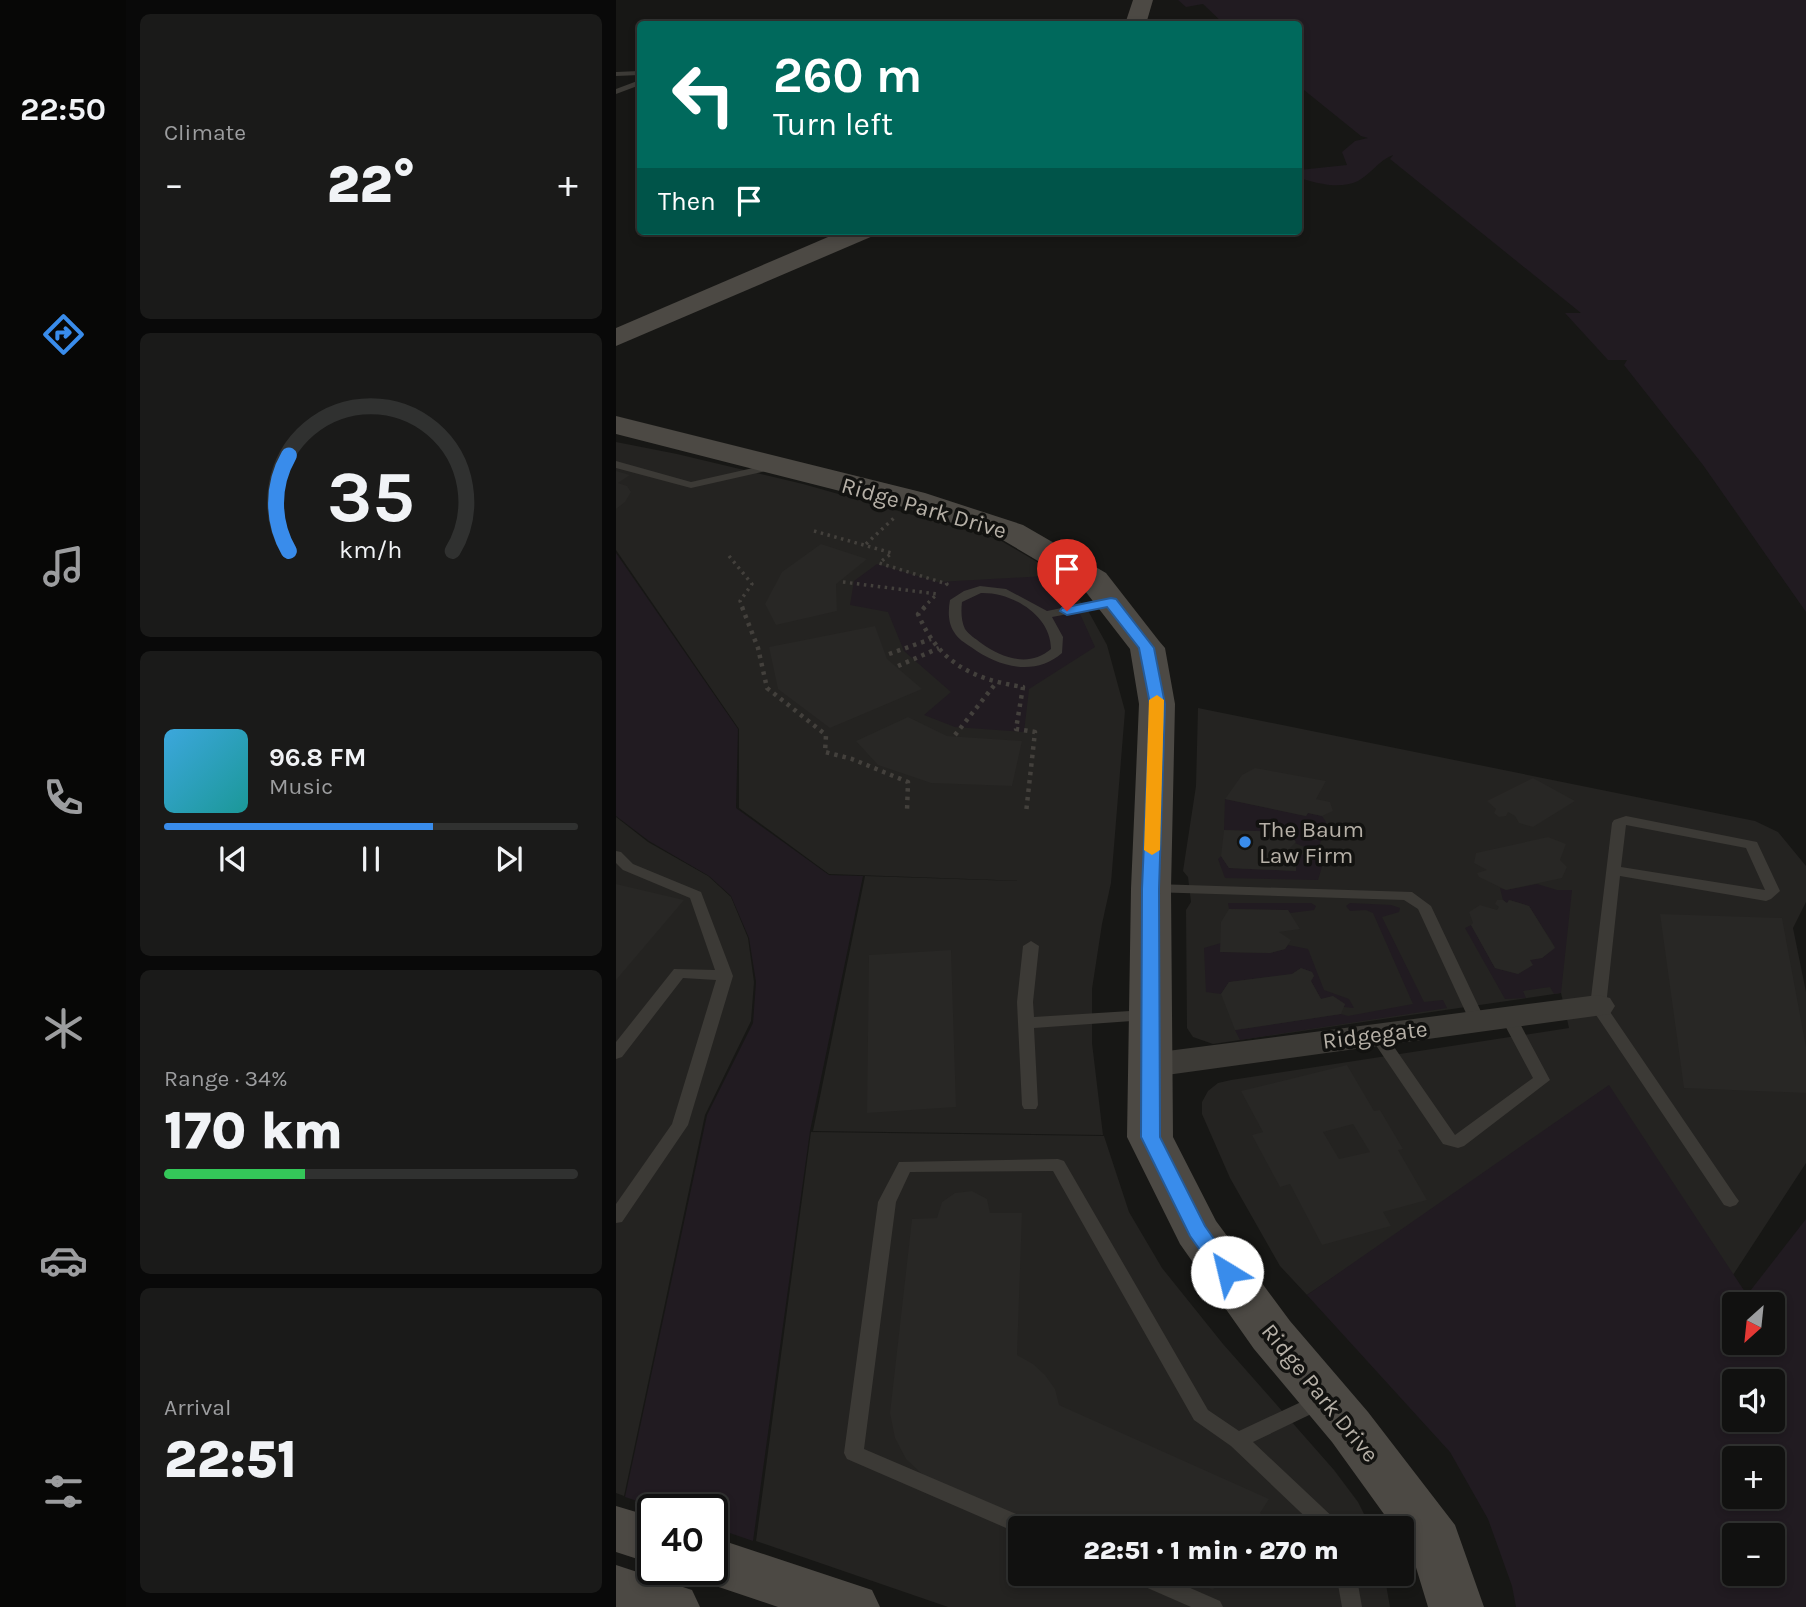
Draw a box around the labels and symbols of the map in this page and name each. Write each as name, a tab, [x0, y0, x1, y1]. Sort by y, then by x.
street label: Ridge Park Drive	[838, 472, 1010, 544]
pin	[1037, 539, 1097, 611]
place label: The Baum Law Firm	[1259, 816, 1364, 869]
marker: The Baum Law Firm	[1237, 834, 1253, 850]
street label: Ridgegate	[1321, 1015, 1429, 1055]
position arrow	[1190, 1235, 1264, 1309]
north arrow	[1722, 1292, 1785, 1354]
street label: Ridge Park Drive	[1256, 1318, 1384, 1468]
speed limit sign: 40	[637, 1494, 728, 1585]

